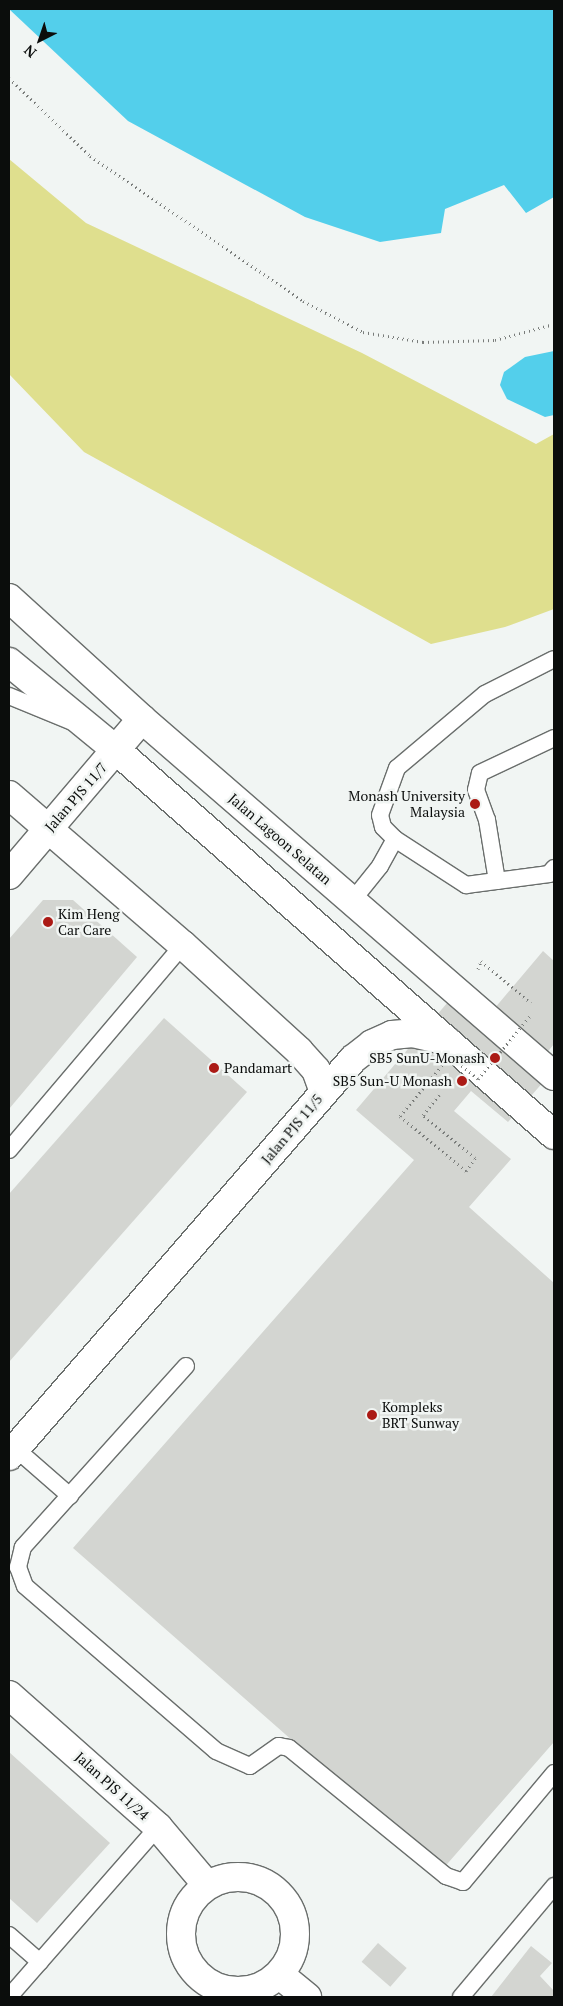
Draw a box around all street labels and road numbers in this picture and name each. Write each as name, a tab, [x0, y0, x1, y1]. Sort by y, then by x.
street label: Jalan PJS 11/7	[41, 759, 111, 835]
street label: Jalan Lagoon Selatan	[225, 790, 335, 888]
street label: Jalan PJS 11/5	[258, 1091, 326, 1167]
street label: Jalan PJS 11/24	[72, 1748, 152, 1824]

